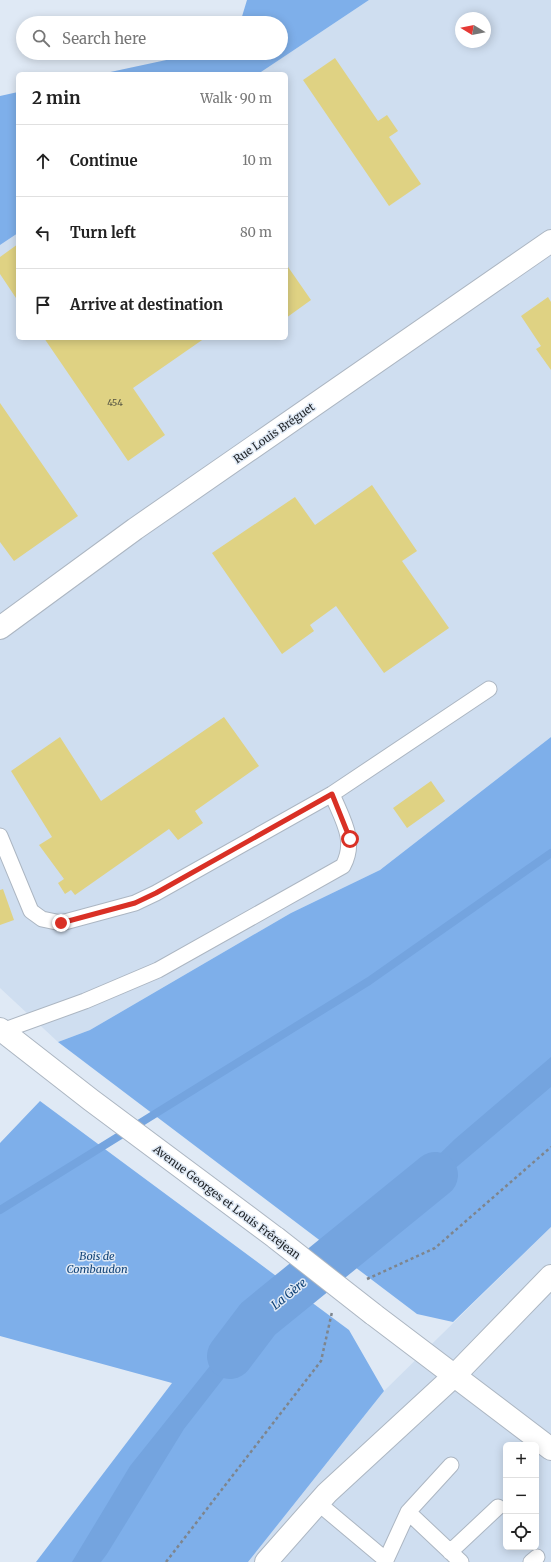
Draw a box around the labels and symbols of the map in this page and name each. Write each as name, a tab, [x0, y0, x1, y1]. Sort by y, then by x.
north arrow	[455, 12, 491, 48]
house number: 454	[107, 397, 123, 408]
street label: Rue Louis Bréguet	[231, 399, 318, 466]
route start	[341, 830, 359, 848]
route end	[52, 914, 70, 932]
street label: Avenue Georges et Louis Frêrejean	[150, 1141, 304, 1262]
park label: Bois de Combaudon	[66, 1249, 128, 1276]
water label: La Gère	[268, 1275, 309, 1312]

